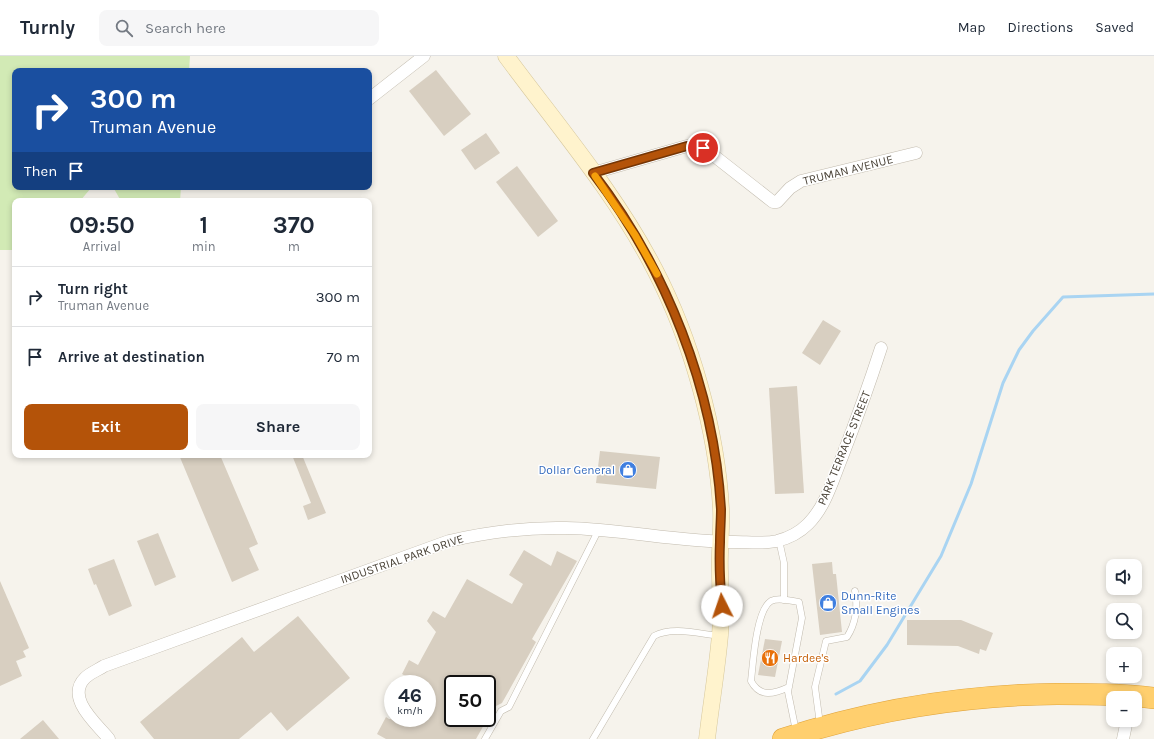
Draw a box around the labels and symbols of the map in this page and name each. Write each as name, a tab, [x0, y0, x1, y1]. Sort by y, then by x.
pin	[686, 131, 720, 165]
street label: TRUMAN AVENUE	[802, 152, 894, 188]
street label: PARK TERRACE STREET	[815, 389, 873, 507]
shop icon: Dollar General	[618, 460, 638, 480]
place label: Dollar General	[538, 463, 615, 477]
street label: INDUSTRIAL PARK DRIVE	[339, 531, 465, 587]
position arrow	[701, 585, 743, 627]
place label: Dunn-Rite Small Engines	[841, 589, 920, 617]
shop icon: Dunn-Rite Small Engines	[818, 593, 838, 613]
restaurant icon: Hardee's	[760, 648, 780, 668]
place label: Hardee's	[783, 651, 829, 665]
speed limit sign: 50	[444, 675, 496, 727]

